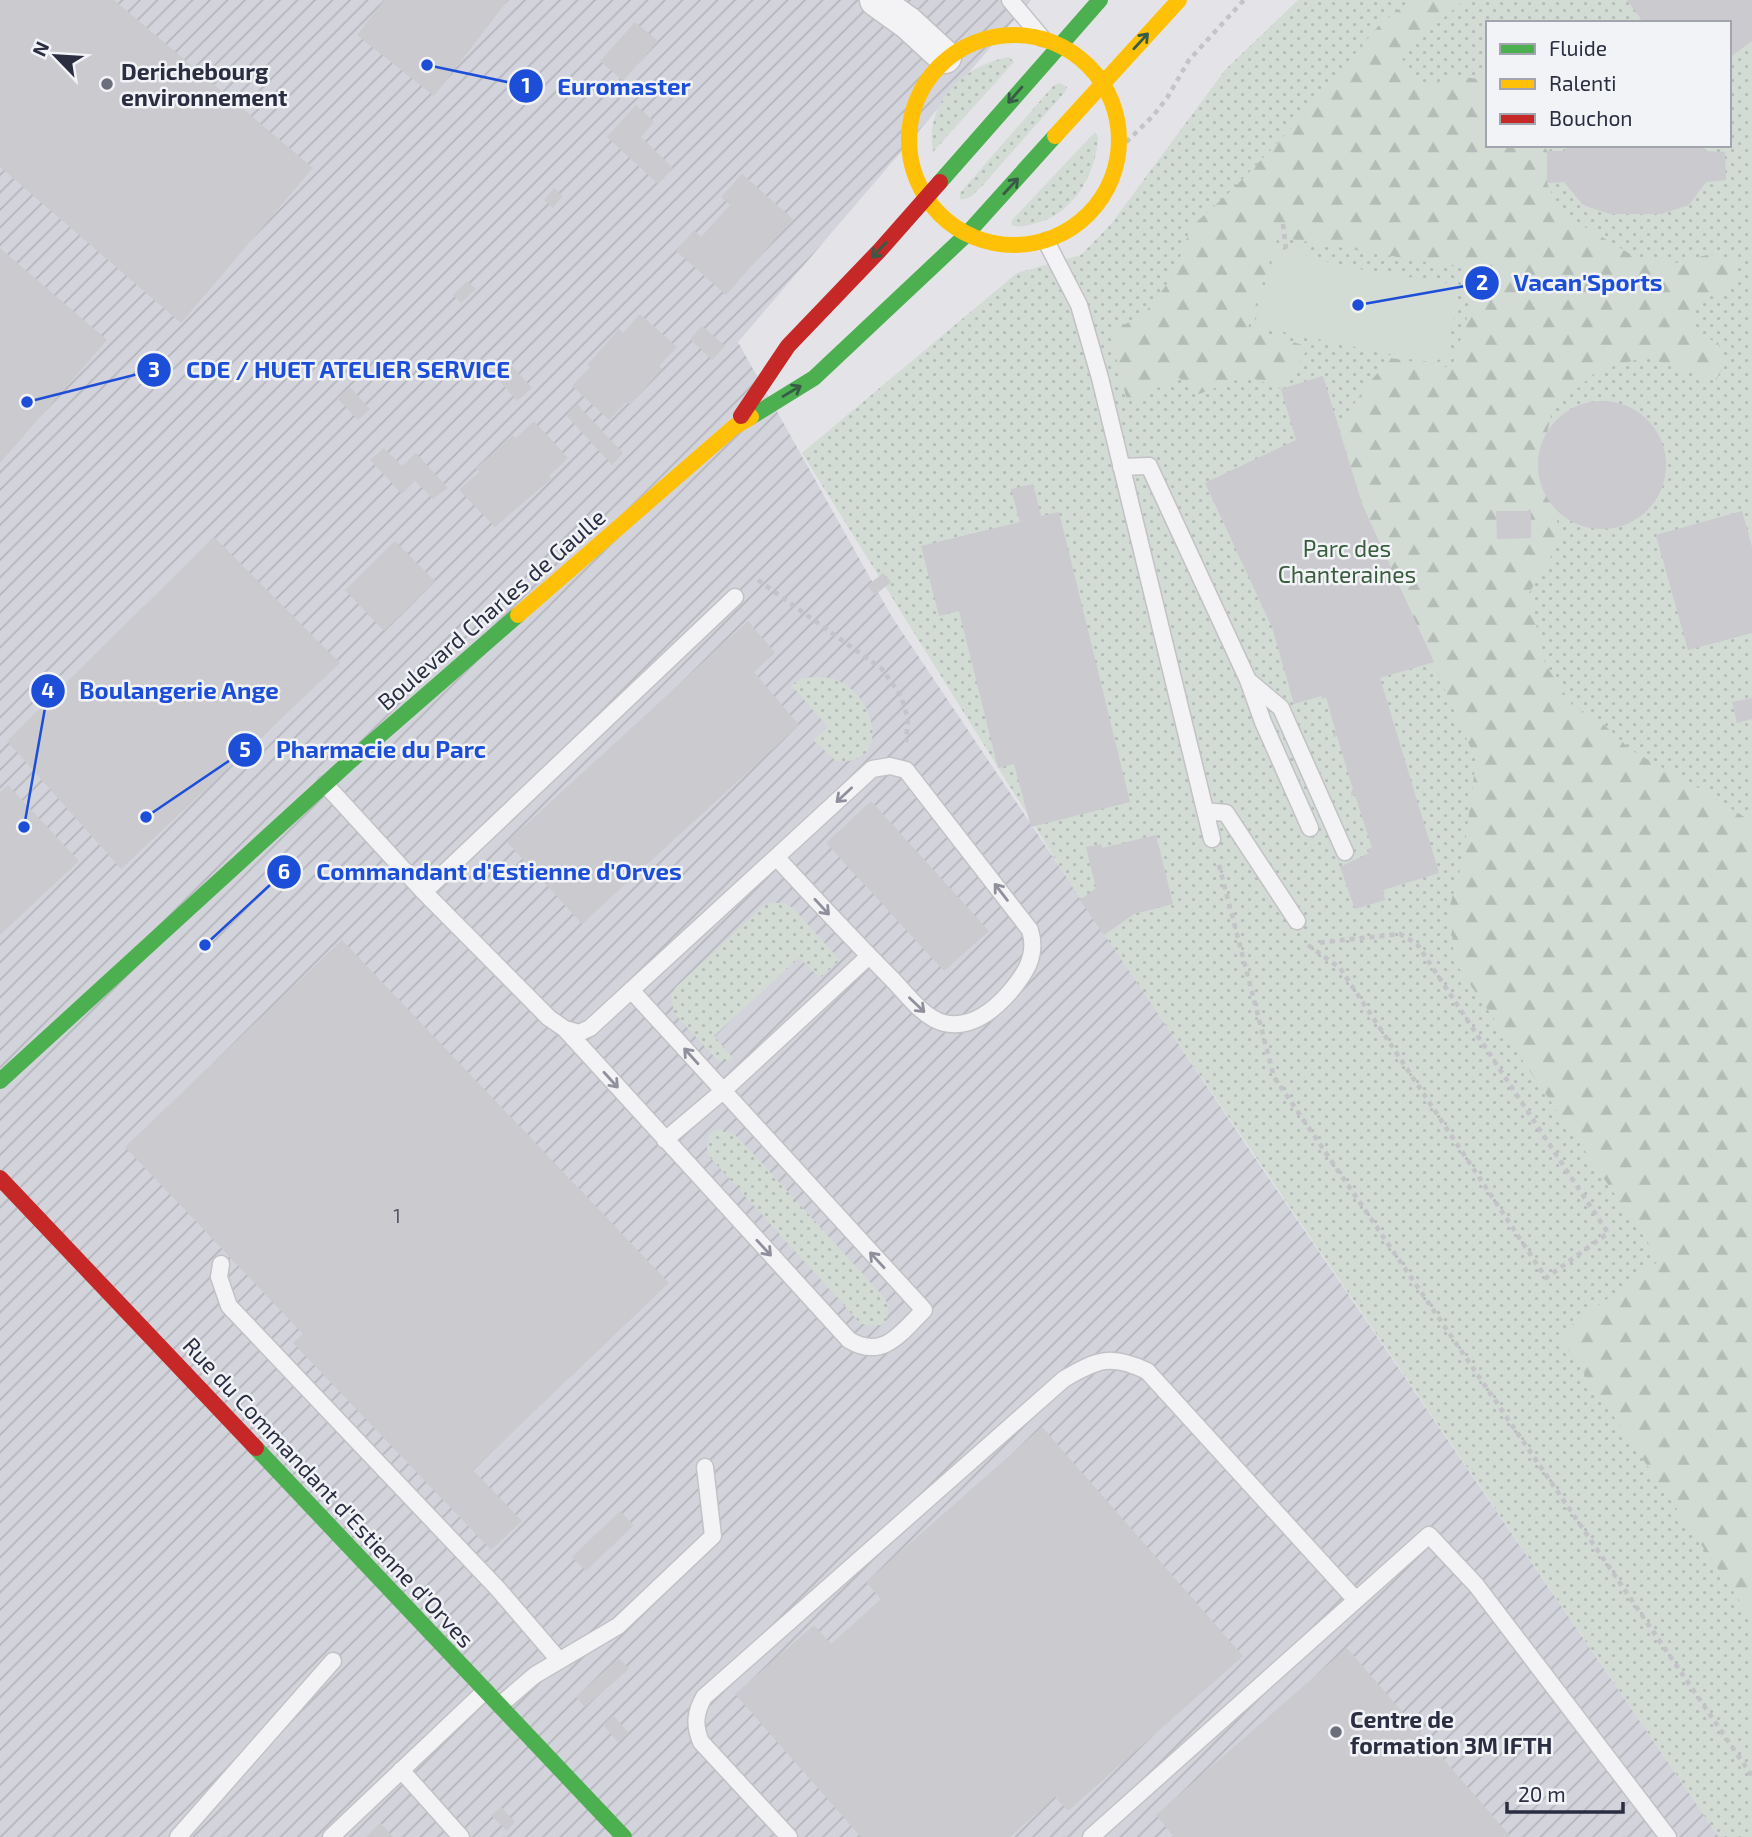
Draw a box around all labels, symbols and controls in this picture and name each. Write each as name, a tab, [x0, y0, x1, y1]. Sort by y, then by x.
north arrow	[21, 21, 91, 91]
legend	[1486, 21, 1731, 147]
one-way arrow	[1133, 32, 1149, 50]
text: Fluide	[1549, 35, 1607, 60]
text: N	[27, 38, 53, 60]
place label: Derichebourg environnement	[121, 57, 287, 111]
callout: Euromaster	[508, 64, 705, 109]
text: Ralenti	[1549, 70, 1616, 95]
text: Euromaster	[557, 71, 692, 100]
text: 1	[521, 72, 531, 97]
marker: Derichebourg environnement	[99, 76, 115, 92]
one-way arrow	[1007, 86, 1023, 104]
text: Bouchon	[1549, 105, 1633, 130]
one-way arrow	[1003, 177, 1019, 195]
one-way arrow	[870, 241, 887, 258]
callout: Vacan'Sports	[1465, 260, 1677, 305]
text: Vacan'Sports	[1513, 267, 1663, 296]
text: 2	[1476, 269, 1488, 294]
callout: CDE / HUET ATELIER SERVICE	[136, 347, 525, 392]
text: CDE / HUET ATELIER SERVICE	[186, 354, 510, 383]
text: 3	[148, 356, 160, 381]
one-way arrow	[782, 384, 801, 399]
street label: Boulevard Charles de Gaulle	[371, 502, 611, 716]
park label: Parc des Chanteraines	[1278, 534, 1416, 588]
callout: Boulangerie Ange	[30, 668, 293, 713]
text: Boulangerie Ange	[79, 675, 279, 704]
text: 4	[41, 677, 55, 702]
callout: Pharmacie du Parc	[227, 727, 500, 772]
text: Pharmacie du Parc	[276, 734, 486, 763]
text: 5	[239, 736, 251, 761]
one-way arrow	[835, 787, 853, 803]
callout: Commandant d'Estienne d'Orves	[267, 849, 695, 894]
text: Commandant d'Estienne d'Orves	[316, 856, 682, 885]
text: 6	[278, 858, 290, 883]
one-way arrow	[993, 883, 1008, 902]
one-way arrow	[814, 898, 831, 915]
one-way arrow	[908, 996, 925, 1013]
one-way arrow	[683, 1047, 699, 1065]
one-way arrow	[603, 1071, 619, 1089]
house number: 1	[393, 1204, 401, 1227]
one-way arrow	[756, 1239, 773, 1256]
one-way arrow	[869, 1252, 886, 1269]
street label: Rue du Commandant d'Estienne d'Orves	[178, 1331, 480, 1653]
place label: Centre de formation 3M IFTH	[1350, 1705, 1552, 1759]
marker: Centre de formation 3M IFTH	[1328, 1724, 1344, 1740]
scale bar	[1507, 1770, 1622, 1814]
text: 20 m	[1518, 1781, 1566, 1806]

